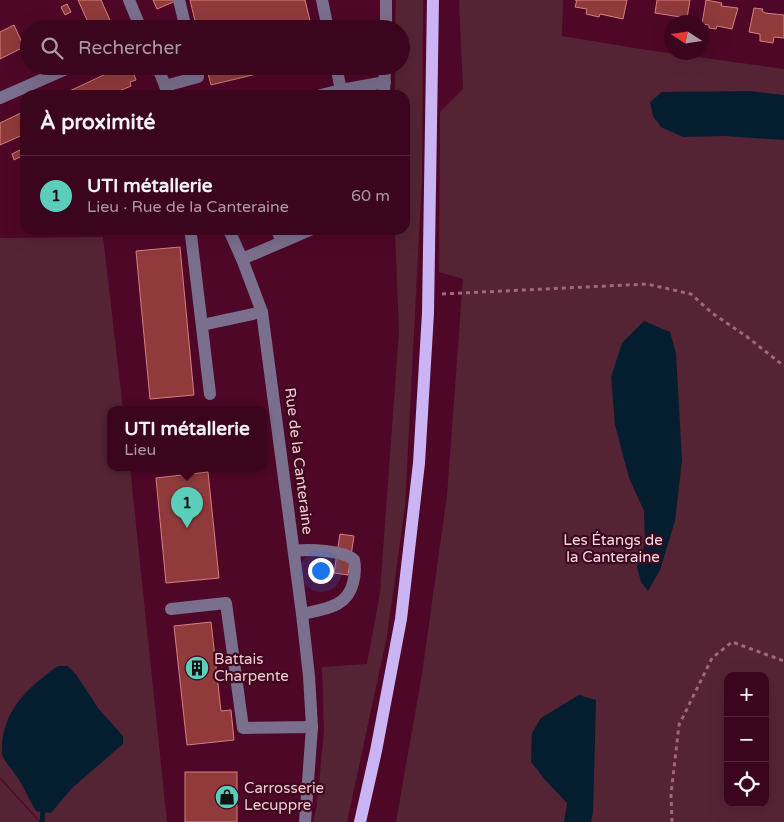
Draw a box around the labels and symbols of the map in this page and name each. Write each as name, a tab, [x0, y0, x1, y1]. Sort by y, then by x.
north arrow	[664, 15, 709, 60]
street label: Rue de la Canteraine	[281, 387, 317, 535]
pin: 1	[171, 487, 203, 528]
park label: Les Étangs de la Canteraine	[563, 531, 663, 566]
your location	[308, 558, 334, 584]
place label: Battais Charpente	[214, 650, 289, 685]
building icon: Battais Charpente	[184, 655, 210, 681]
place label: Carrosserie Lecuppre	[244, 779, 324, 814]
shop icon: Carrosserie Lecuppre	[214, 784, 240, 810]

